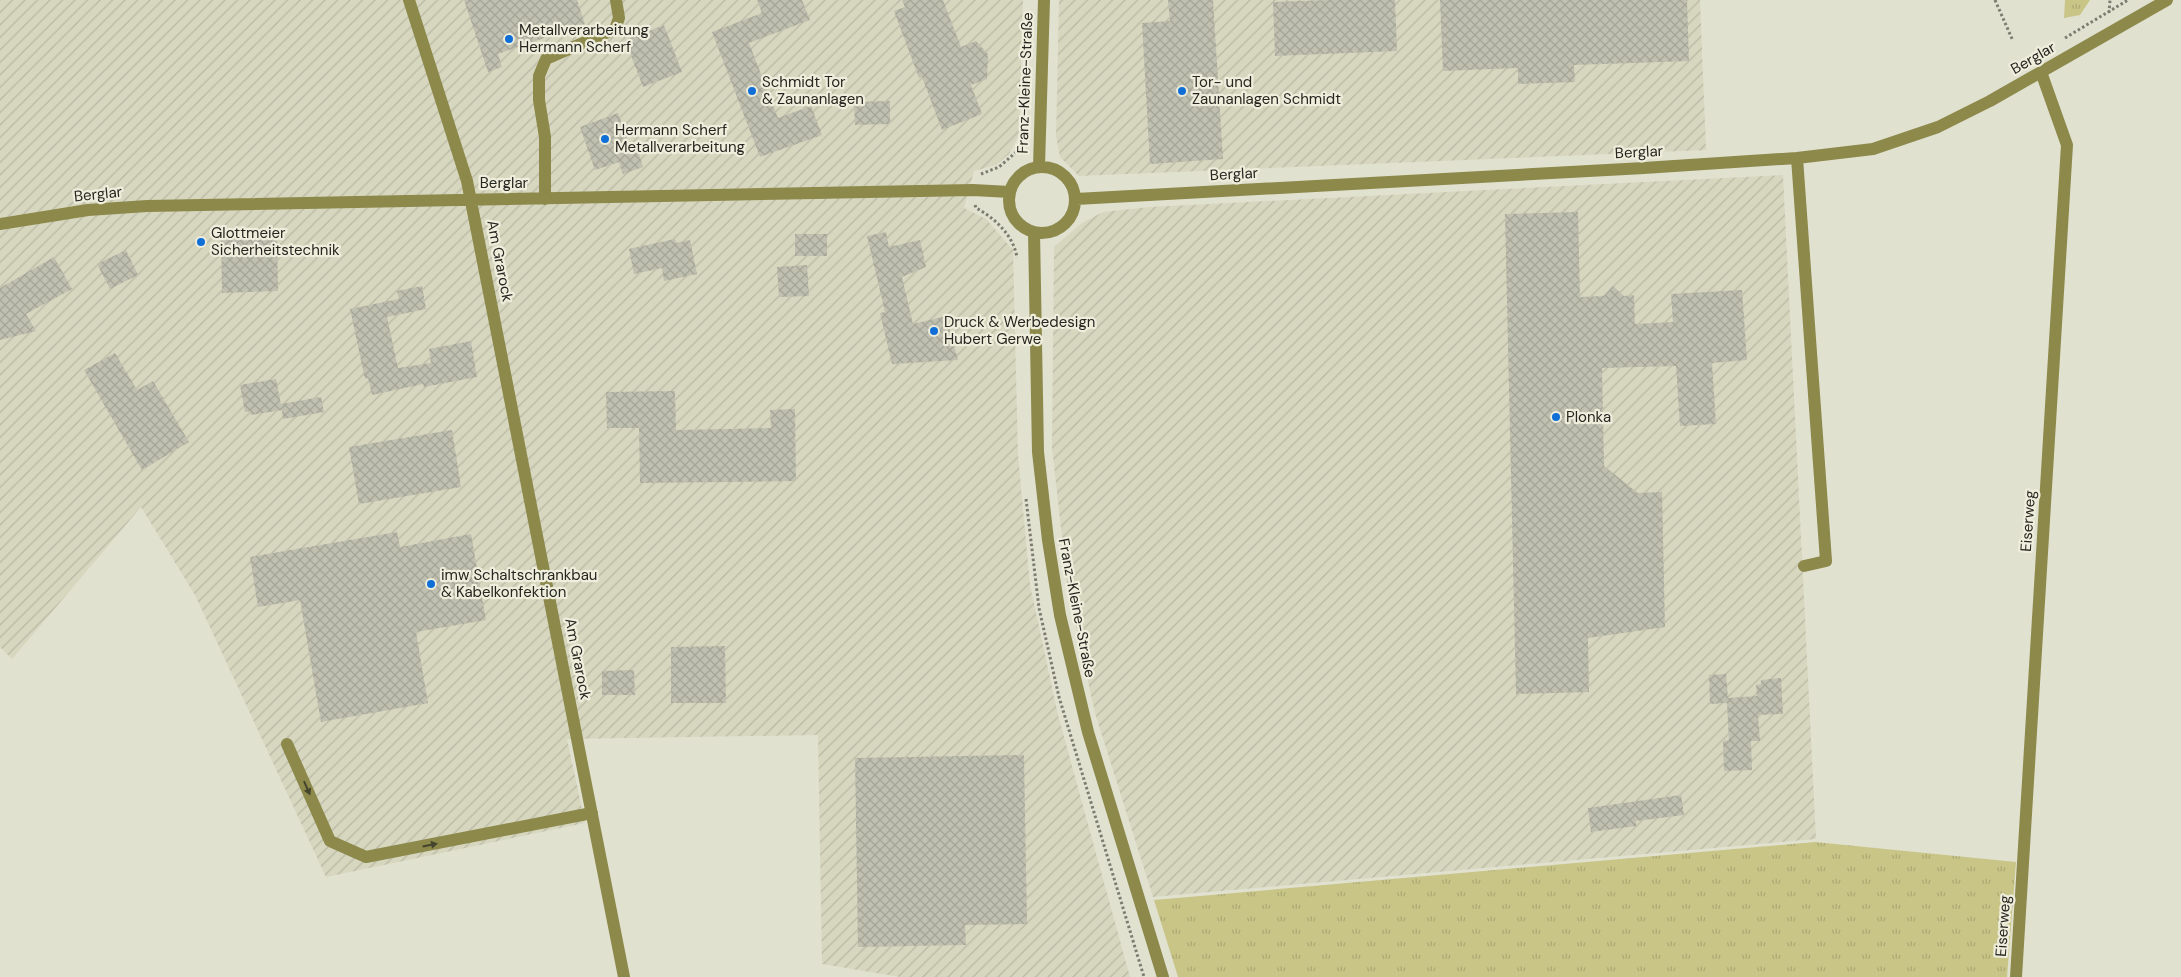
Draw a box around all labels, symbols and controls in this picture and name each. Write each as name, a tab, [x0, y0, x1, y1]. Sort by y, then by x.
street label: Franz-Kleine-Straße	[1013, 12, 1037, 154]
place label: Metallverarbeitung Hermann Scherf	[519, 20, 649, 57]
marker: Metallverarbeitung Hermann Scherf	[503, 33, 515, 45]
street label: Berglar	[2007, 37, 2059, 79]
place label: Schmidt Tor & Zaunanlagen	[762, 72, 864, 109]
place label: Tor- und Zaunanlagen Schmidt	[1192, 72, 1341, 109]
marker: Schmidt Tor & Zaunanlagen	[746, 85, 758, 97]
marker: Tor- und Zaunanlagen Schmidt	[1176, 85, 1188, 97]
place label: Hermann Scherf Metallverarbeitung	[615, 120, 745, 157]
marker: Hermann Scherf Metallverarbeitung	[599, 133, 611, 145]
street label: Berglar	[1614, 141, 1664, 163]
street label: Berglar	[1209, 163, 1259, 185]
street label: Berglar	[480, 173, 529, 193]
street label: Berglar	[73, 181, 124, 206]
street label: Am Grarock	[482, 219, 518, 304]
place label: Glottmeier Sicherheitstechnik	[211, 223, 340, 260]
marker: Glottmeier Sicherheitstechnik	[195, 236, 207, 248]
place label: Druck & Werbedesign Hubert Gerwe	[944, 312, 1095, 349]
marker: Druck & Werbedesign Hubert Gerwe	[928, 325, 940, 337]
place label: Plonka	[1566, 407, 1611, 427]
marker: Plonka	[1550, 411, 1562, 423]
street label: Eiserweg	[2016, 490, 2040, 552]
street label: Franz-Kleine-Straße	[1054, 537, 1100, 679]
place label: imw Schaltschrankbau & Kabelkonfektion	[441, 565, 597, 602]
marker: imw Schaltschrankbau & Kabelkonfektion	[425, 578, 437, 590]
street label: Am Grarock	[560, 617, 596, 702]
one-way arrow	[304, 781, 312, 795]
one-way arrow	[423, 840, 439, 848]
street label: Eiserweg	[1991, 895, 2015, 957]

